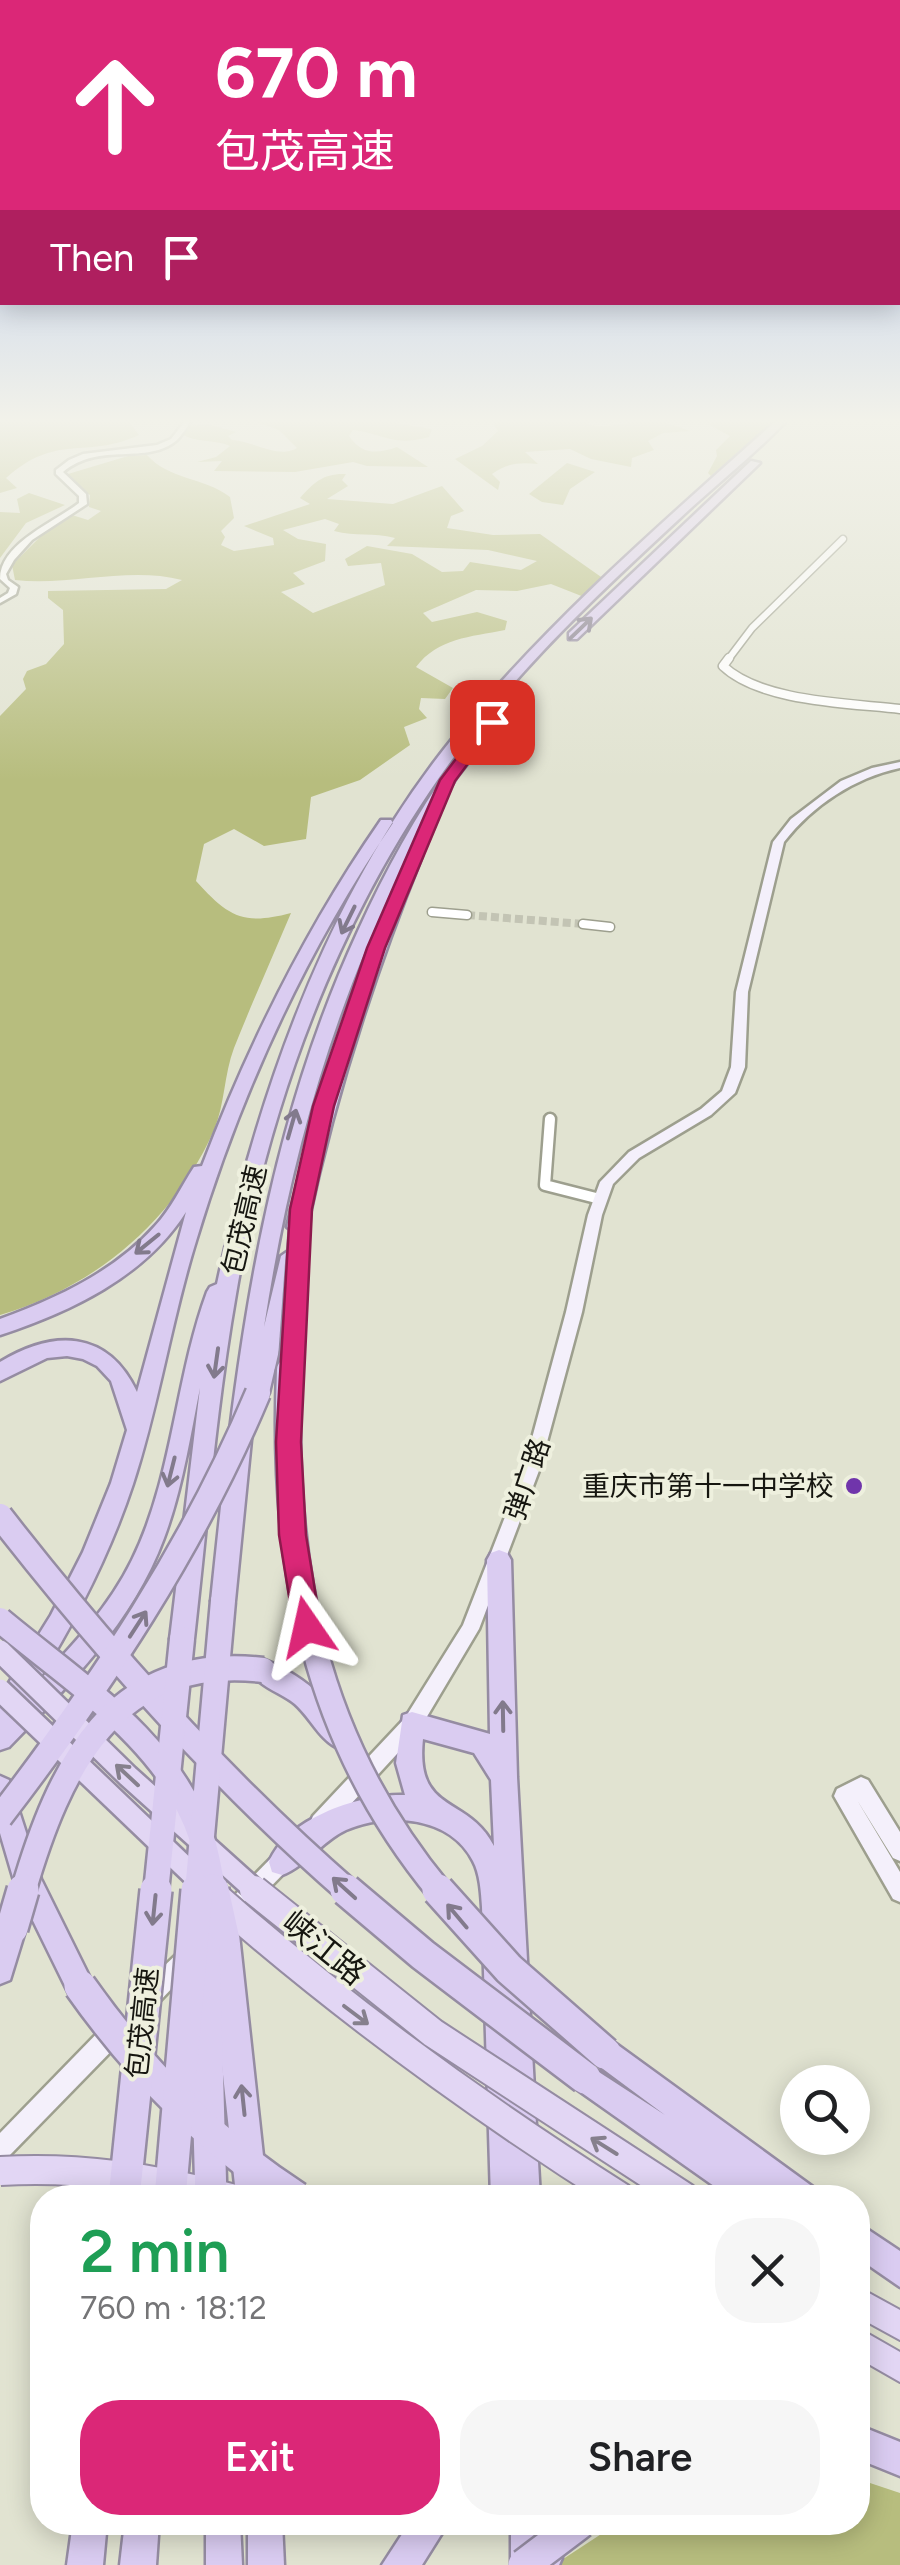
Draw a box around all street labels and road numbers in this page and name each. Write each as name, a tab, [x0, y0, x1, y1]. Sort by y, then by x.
street label: 包茂高速	[215, 1162, 273, 1278]
street label: 弹广路	[497, 1434, 557, 1524]
street label: 峡江路	[275, 1903, 373, 1993]
street label: 包茂高速	[119, 1966, 165, 2080]

